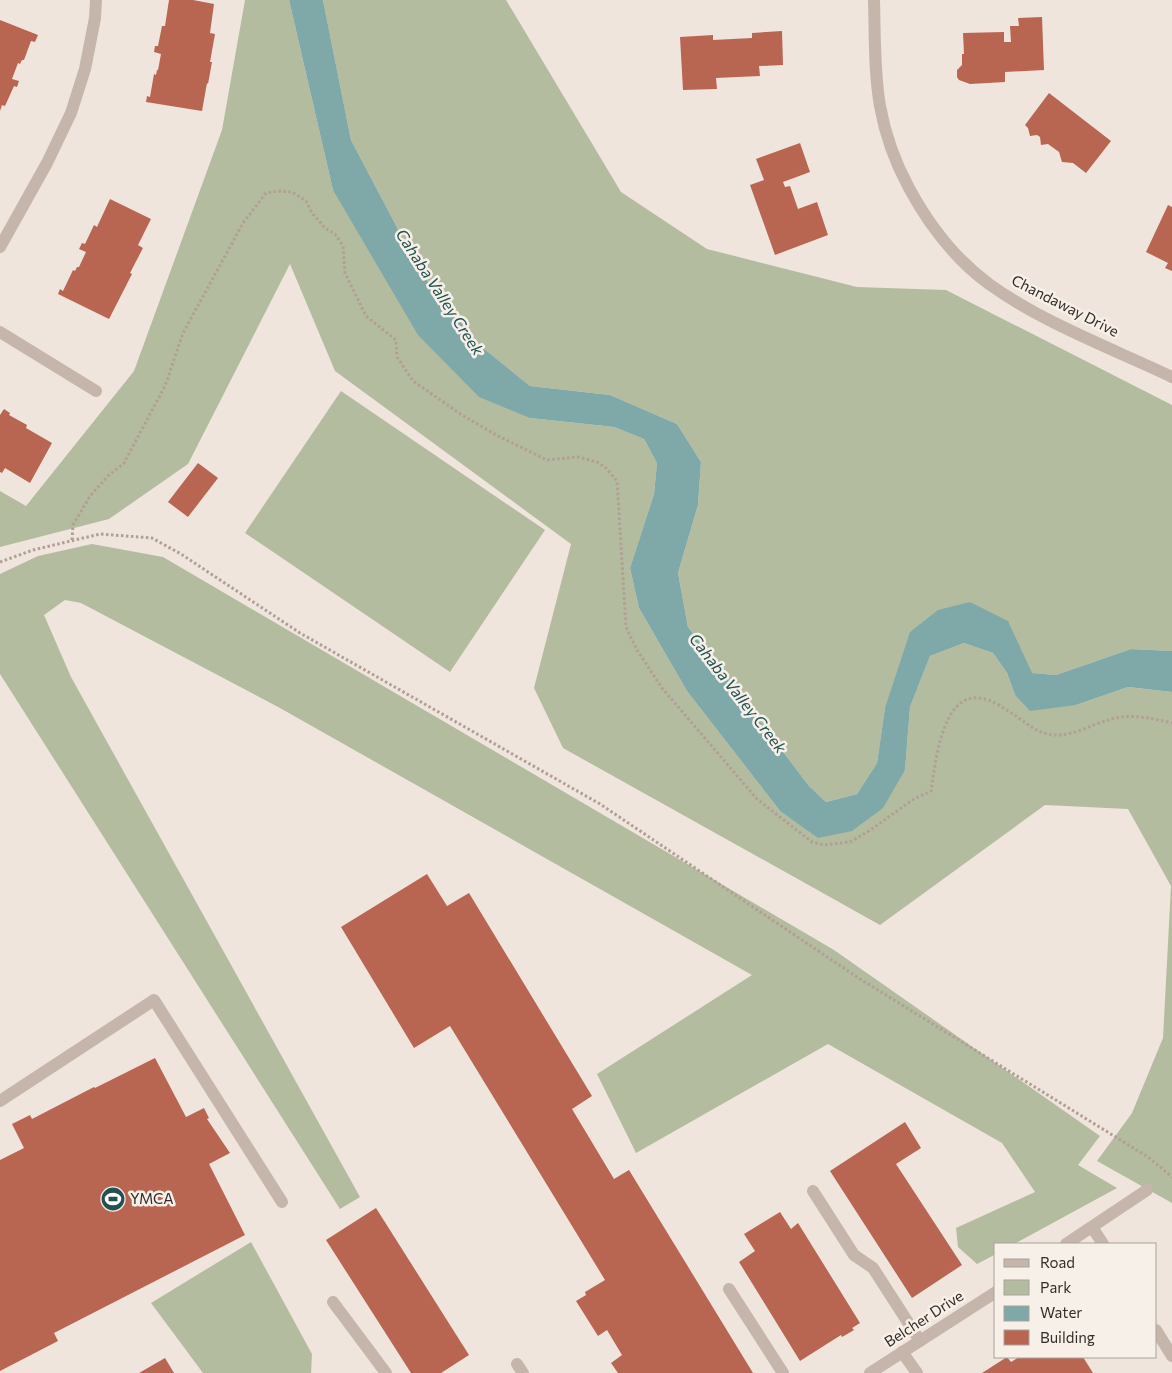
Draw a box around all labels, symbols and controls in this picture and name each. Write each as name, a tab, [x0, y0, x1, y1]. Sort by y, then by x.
water label: Cahaba Valley Creek	[393, 225, 488, 359]
street label: Chandaway Drive	[1009, 270, 1122, 340]
water label: Cahaba Valley Creek	[686, 629, 791, 757]
sports icon: YMCA	[100, 1186, 126, 1212]
place label: YMCA	[130, 1189, 174, 1207]
legend	[994, 1243, 1157, 1358]
text: Road	[1040, 1253, 1075, 1271]
text: Park	[1040, 1278, 1071, 1296]
street label: Belcher Drive	[881, 1286, 966, 1350]
text: Water	[1040, 1303, 1082, 1321]
text: Building	[1040, 1328, 1095, 1346]

